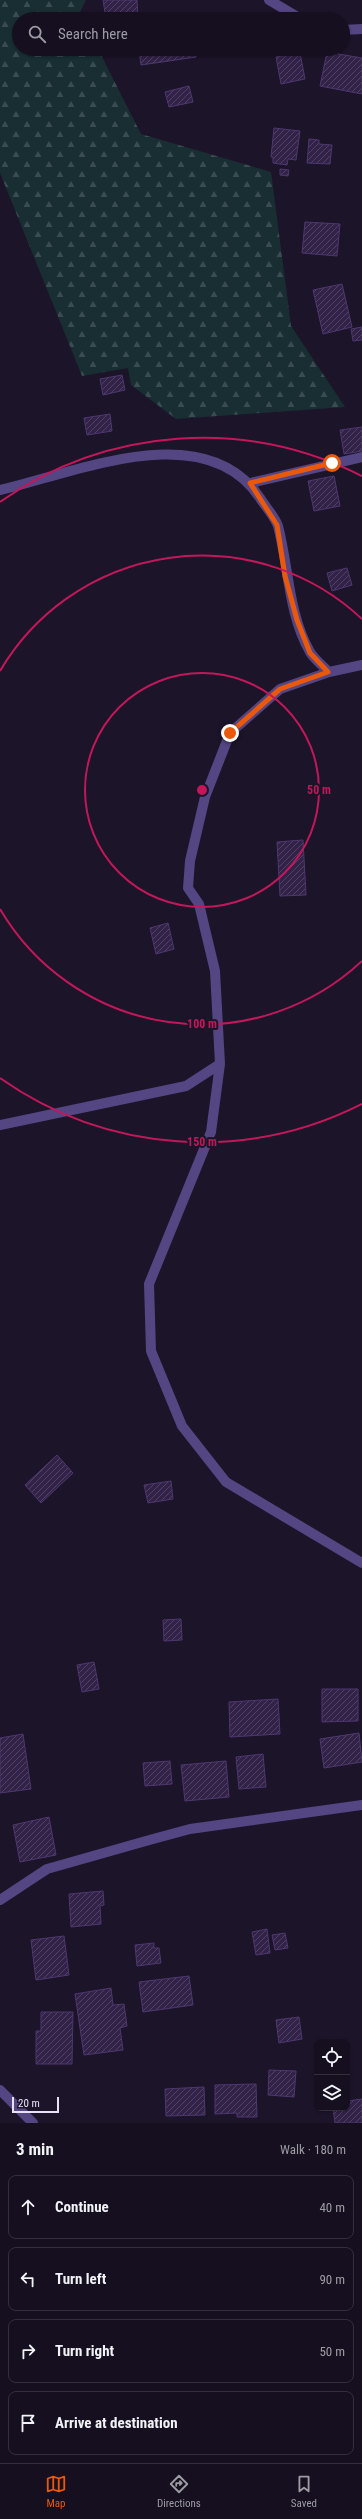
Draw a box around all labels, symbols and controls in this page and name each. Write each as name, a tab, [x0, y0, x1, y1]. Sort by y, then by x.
search box	[12, 12, 350, 56]
icon: search	[26, 23, 48, 45]
text: Search here	[58, 25, 128, 43]
route start	[323, 454, 341, 472]
route end	[221, 724, 239, 742]
centre of rings	[195, 783, 209, 797]
text: 50 m	[307, 783, 331, 797]
text: 100 m	[187, 1017, 217, 1031]
text: 150 m	[187, 1135, 217, 1149]
map controls	[314, 2039, 350, 2111]
button: locate	[314, 2039, 350, 2075]
button: layers	[314, 2075, 350, 2111]
scale bar	[12, 2095, 59, 2114]
text: 20 m	[18, 2097, 40, 2110]
text: 3 min	[16, 2139, 54, 2159]
text: Walk · 180 m	[280, 2142, 346, 2157]
icon: ahead	[17, 2196, 39, 2218]
text: Continue	[55, 2198, 109, 2216]
text: 40 m	[319, 2200, 345, 2215]
icon: left	[17, 2268, 39, 2290]
text: Turn left	[55, 2270, 106, 2288]
text: 90 m	[319, 2272, 345, 2287]
icon: right	[17, 2340, 39, 2362]
text: Turn right	[55, 2342, 114, 2360]
text: 50 m	[319, 2344, 345, 2359]
icon: arrive	[17, 2412, 39, 2434]
text: Arrive at destination	[55, 2414, 178, 2432]
tab: Map	[45, 2473, 67, 2510]
tab: Directions	[157, 2473, 201, 2510]
tab: Saved	[291, 2473, 317, 2510]

